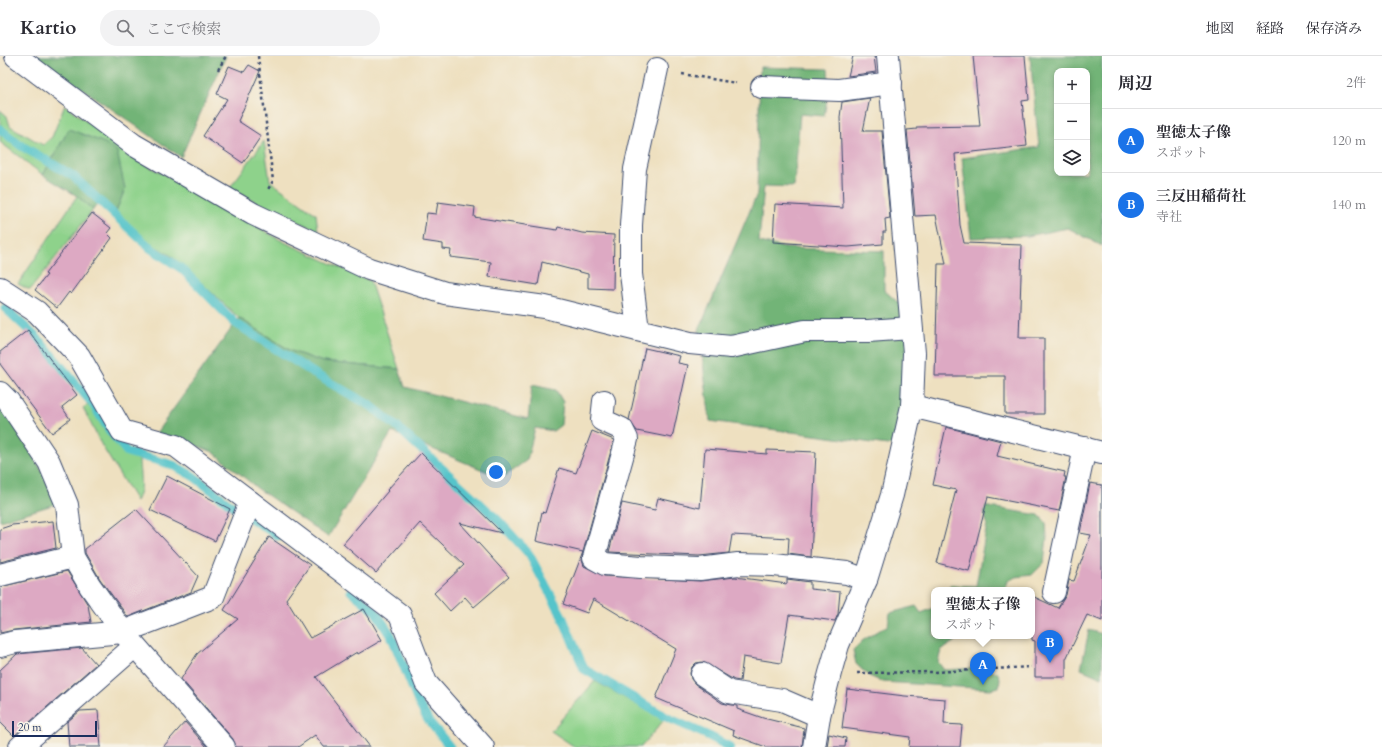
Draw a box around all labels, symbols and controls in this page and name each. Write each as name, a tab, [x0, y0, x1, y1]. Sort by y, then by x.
search box	[100, 10, 380, 46]
text: Kartio	[20, 15, 76, 41]
icon: search	[114, 17, 136, 39]
text: ここで検索	[146, 19, 221, 39]
text: 地図	[1206, 19, 1234, 38]
text: 経路	[1256, 19, 1284, 38]
text: 保存済み	[1306, 19, 1362, 38]
map controls	[1054, 68, 1090, 176]
button: +	[1054, 68, 1090, 104]
text: 周辺	[1118, 72, 1152, 95]
text: 2件	[1346, 74, 1366, 92]
button: −	[1054, 104, 1090, 140]
text: 聖徳太子像	[1156, 122, 1231, 142]
text: A	[1126, 132, 1136, 150]
text: 120 m	[1332, 132, 1366, 150]
button: layers	[1054, 140, 1090, 176]
text: スポット	[1156, 144, 1208, 162]
text: 三反田稲荷社	[1156, 186, 1246, 206]
text: B	[1126, 196, 1136, 214]
text: 140 m	[1332, 196, 1366, 214]
text: 寺社	[1156, 208, 1182, 226]
your location	[486, 462, 506, 482]
popup	[931, 587, 1035, 639]
text: 聖徳太子像	[945, 594, 1021, 614]
text: スポット	[945, 616, 998, 634]
pin: B	[1037, 630, 1063, 663]
pin: A	[970, 652, 996, 685]
scale bar	[12, 719, 97, 738]
text: 20 m	[18, 720, 42, 735]

